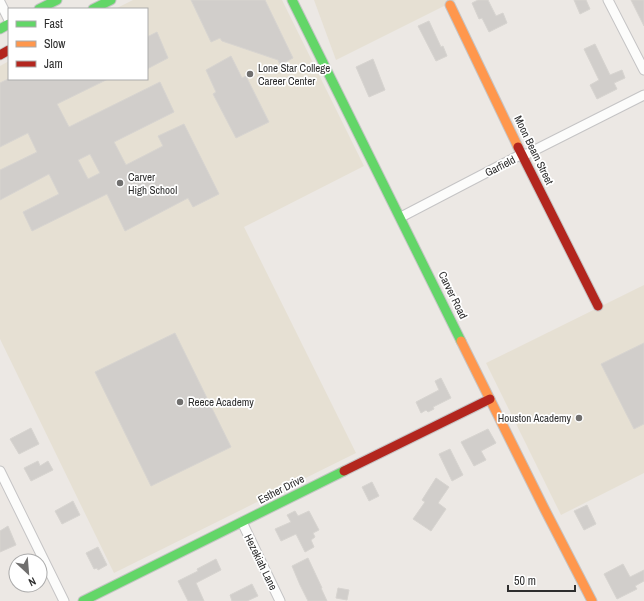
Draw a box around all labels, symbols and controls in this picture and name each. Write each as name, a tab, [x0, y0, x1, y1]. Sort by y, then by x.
legend	[8, 8, 148, 80]
text: Fast	[44, 16, 63, 32]
text: Slow	[44, 36, 66, 52]
text: Jam	[44, 56, 63, 72]
place label: Lone Star College Career Center	[258, 61, 330, 88]
marker: Lone Star College Career Center	[245, 69, 255, 79]
street label: Moon Beam Street	[511, 113, 557, 187]
street label: Garfield	[483, 152, 517, 180]
place label: Carver High School	[128, 170, 177, 197]
marker: Carver High School	[115, 178, 125, 188]
street label: Carver Road	[435, 269, 471, 321]
place label: Reece Academy	[188, 395, 254, 409]
marker: Reece Academy	[175, 397, 185, 407]
place label: Houston Academy	[498, 411, 571, 425]
marker: Houston Academy	[574, 413, 584, 423]
street label: Esther Drive	[255, 471, 307, 507]
street label: Hezekiah Lane	[241, 532, 281, 592]
north arrow	[8, 553, 48, 593]
scale bar	[508, 567, 575, 593]
text: 50 m	[514, 573, 536, 589]
text: N	[26, 574, 38, 590]

